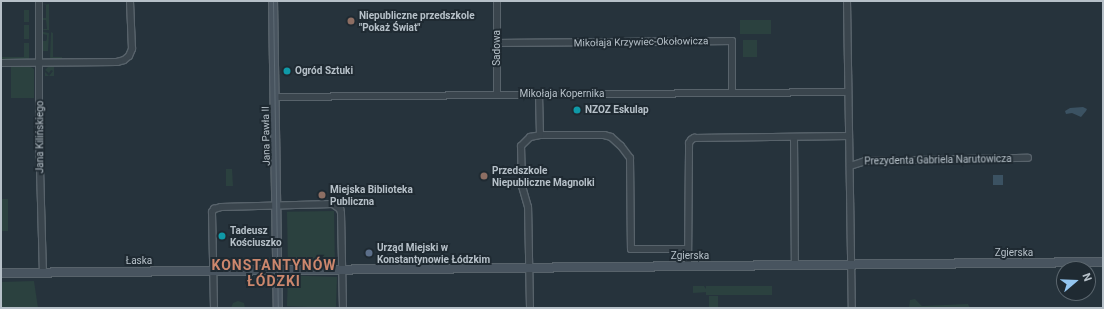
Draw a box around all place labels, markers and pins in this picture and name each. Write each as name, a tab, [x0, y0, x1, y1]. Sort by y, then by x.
place label: Niepubliczne przedszkole "Pokaż Świat"	[359, 9, 475, 32]
marker: Niepubliczne przedszkole "Pokaż Świat"	[346, 16, 356, 26]
place label: Ogród Sztuki	[295, 65, 353, 77]
marker: Ogród Sztuki	[282, 66, 292, 76]
place label: NZOZ Eskulap	[585, 104, 649, 116]
marker: NZOZ Eskulap	[572, 105, 582, 115]
place label: Przedszkole Niepubliczne Magnolki	[492, 164, 595, 188]
marker: Przedszkole Niepubliczne Magnolki	[479, 171, 489, 181]
place label: Miejska Biblioteka Publiczna	[330, 183, 413, 206]
marker: Miejska Biblioteka Publiczna	[317, 190, 327, 200]
place label: Tadeusz Kościuszko	[230, 224, 282, 248]
marker: Tadeusz Kościuszko	[217, 231, 227, 241]
place label: Urząd Miejski w Konstantynowie Łódzkim	[377, 241, 490, 264]
marker: Urząd Miejski w Konstantynowie Łódzkim	[364, 248, 374, 258]

